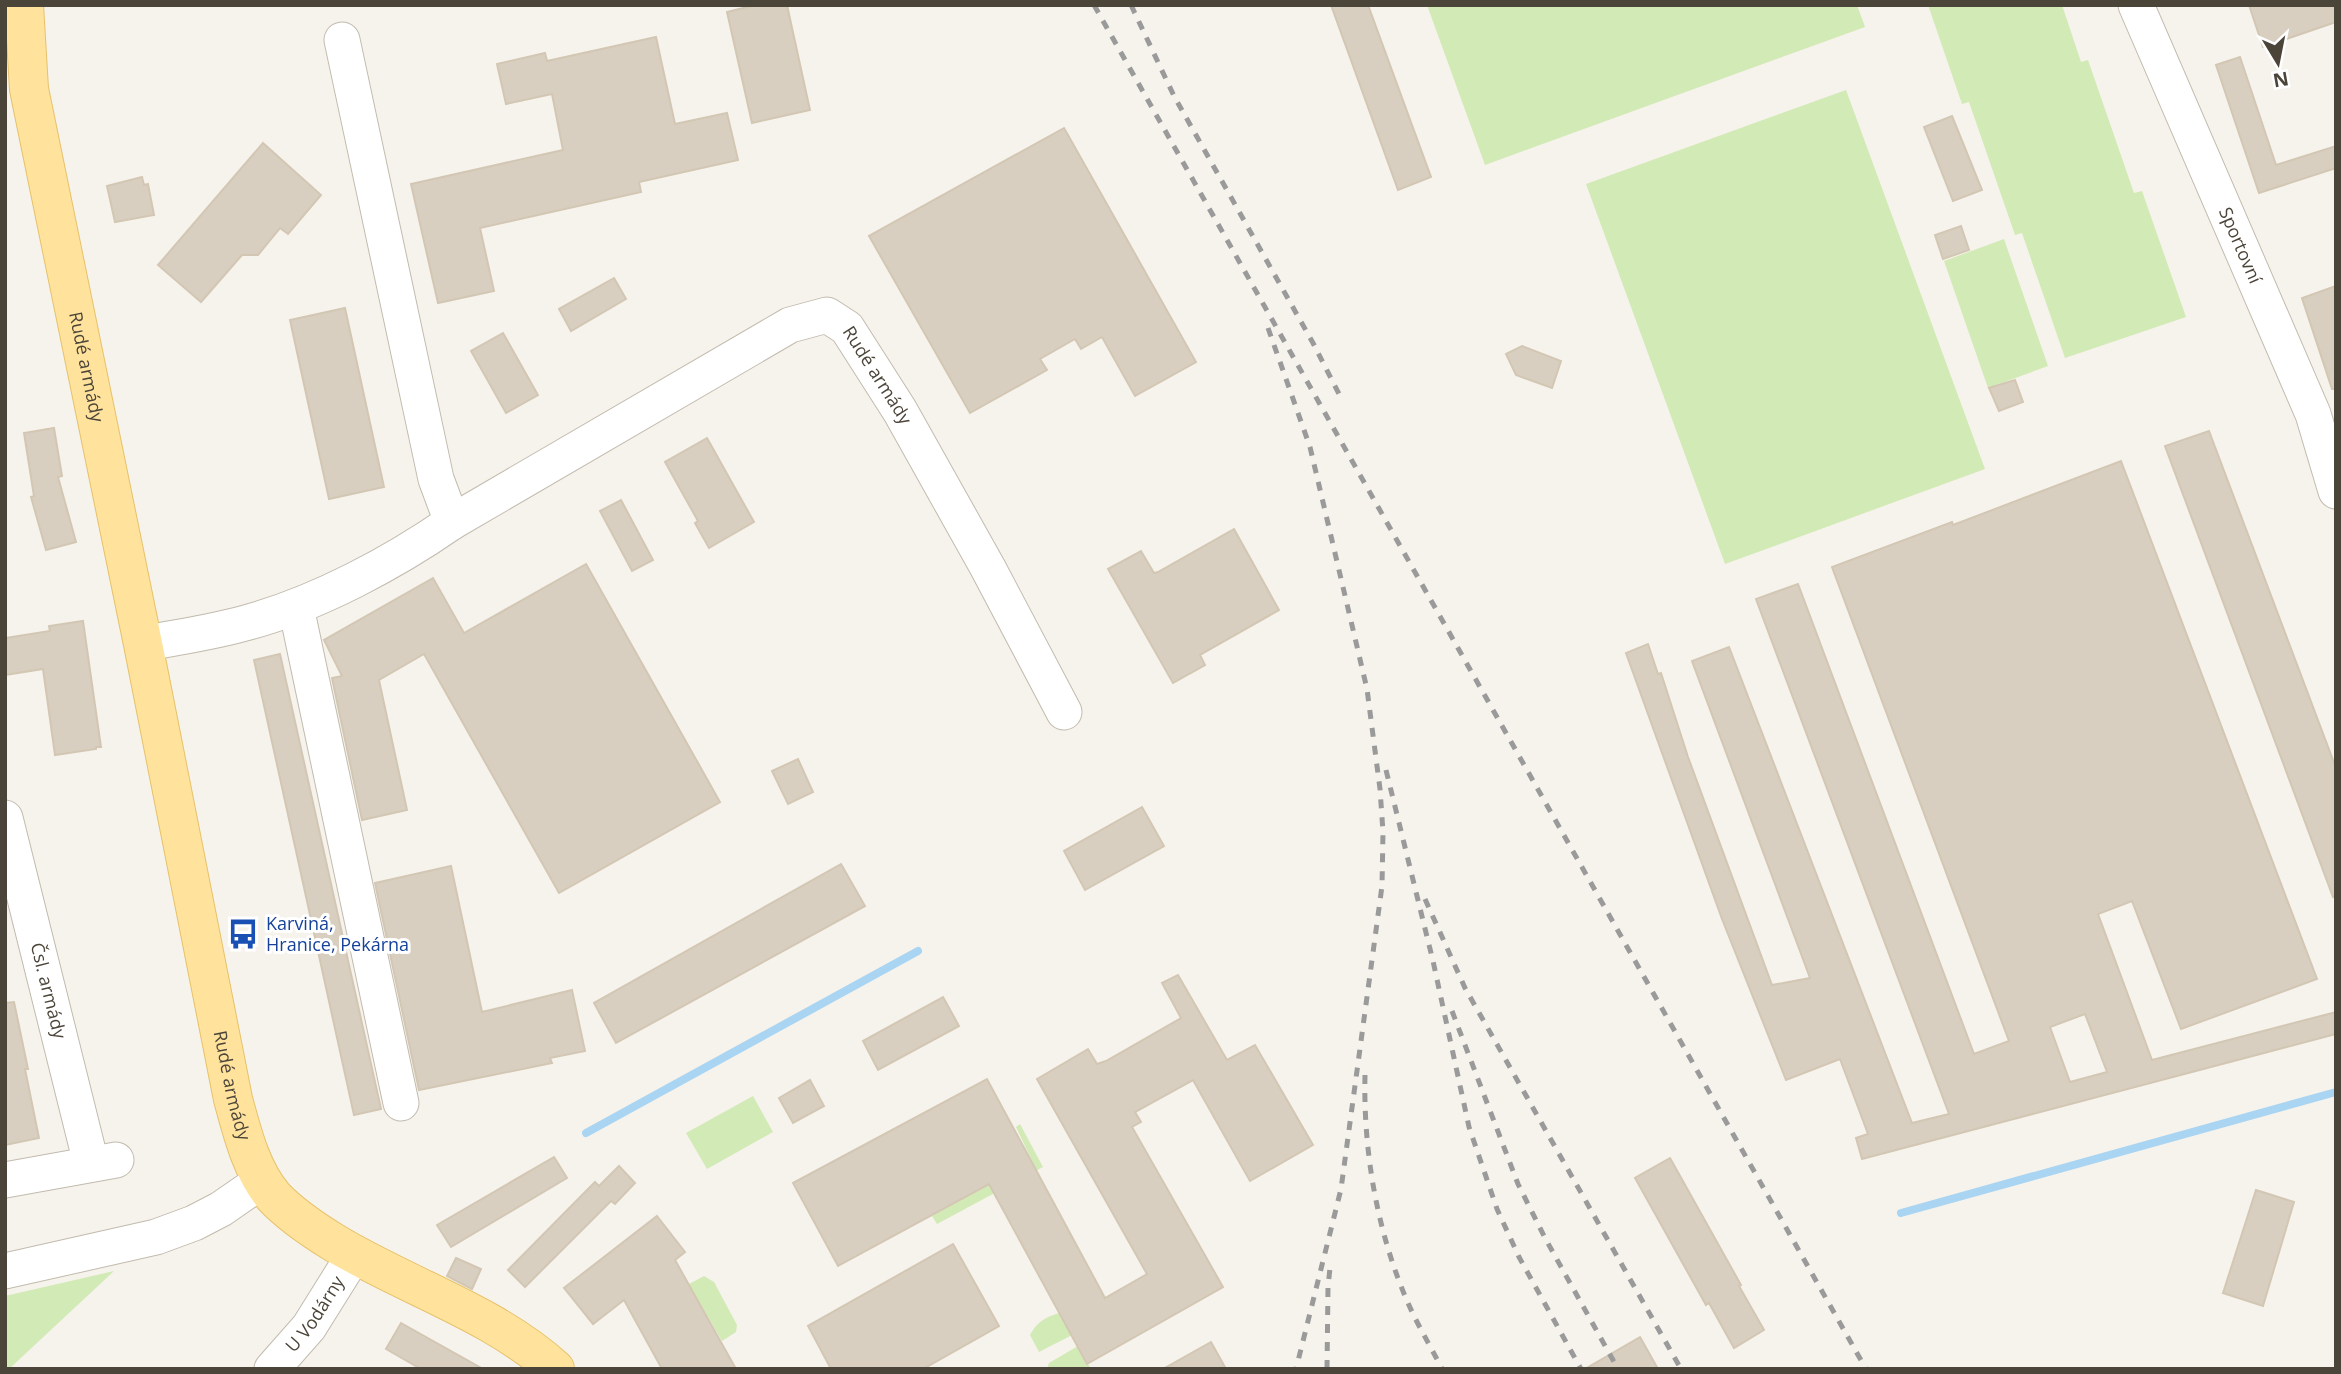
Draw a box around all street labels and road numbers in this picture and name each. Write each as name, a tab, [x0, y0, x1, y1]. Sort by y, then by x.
street label: Sportovní	[2214, 203, 2268, 287]
street label: Rudé armády	[64, 310, 110, 425]
street label: Rudé armády	[838, 321, 918, 429]
street label: Čsl. armády	[26, 940, 73, 1042]
street label: Rudé armády	[209, 1028, 257, 1144]
street label: U Vodárny	[279, 1270, 350, 1357]

